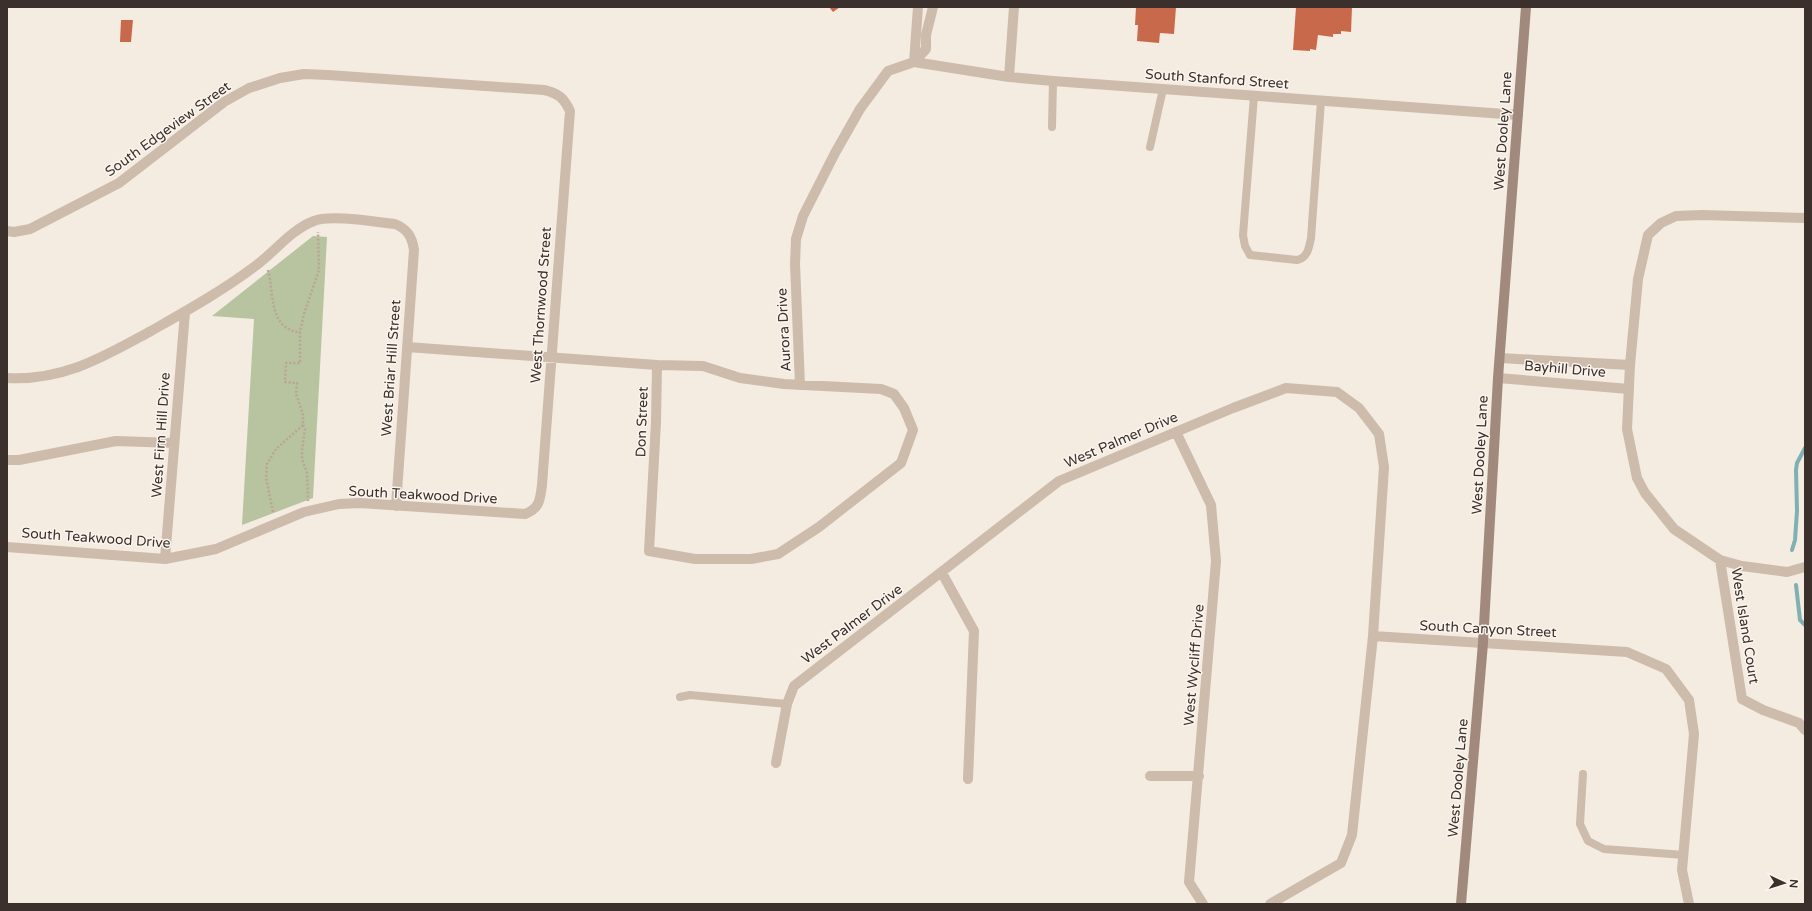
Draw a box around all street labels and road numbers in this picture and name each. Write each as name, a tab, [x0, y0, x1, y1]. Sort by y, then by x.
street label: South Stanford Street	[1145, 65, 1290, 93]
street label: West Dooley Lane	[1490, 71, 1516, 191]
street label: South Edgeview Street	[102, 77, 235, 180]
street label: West Thornwood Street	[527, 226, 555, 384]
street label: Aurora Drive	[773, 288, 795, 372]
street label: West Briar Hill Street	[378, 298, 404, 437]
street label: Bayhill Drive	[1523, 357, 1607, 381]
street label: West Firn Hill Drive	[148, 372, 174, 498]
street label: Don Street	[632, 386, 652, 458]
street label: West Dooley Lane	[1468, 395, 1492, 515]
street label: West Palmer Drive	[1062, 408, 1180, 472]
street label: South Teakwood Drive	[348, 483, 498, 507]
street label: South Teakwood Drive	[21, 524, 171, 552]
street label: West Island Court	[1727, 567, 1763, 686]
street label: West Palmer Drive	[798, 581, 906, 667]
street label: West Wycliff Drive	[1180, 603, 1208, 726]
street label: South Canyon Street	[1419, 617, 1558, 641]
street label: West Dooley Lane	[1444, 718, 1472, 838]

